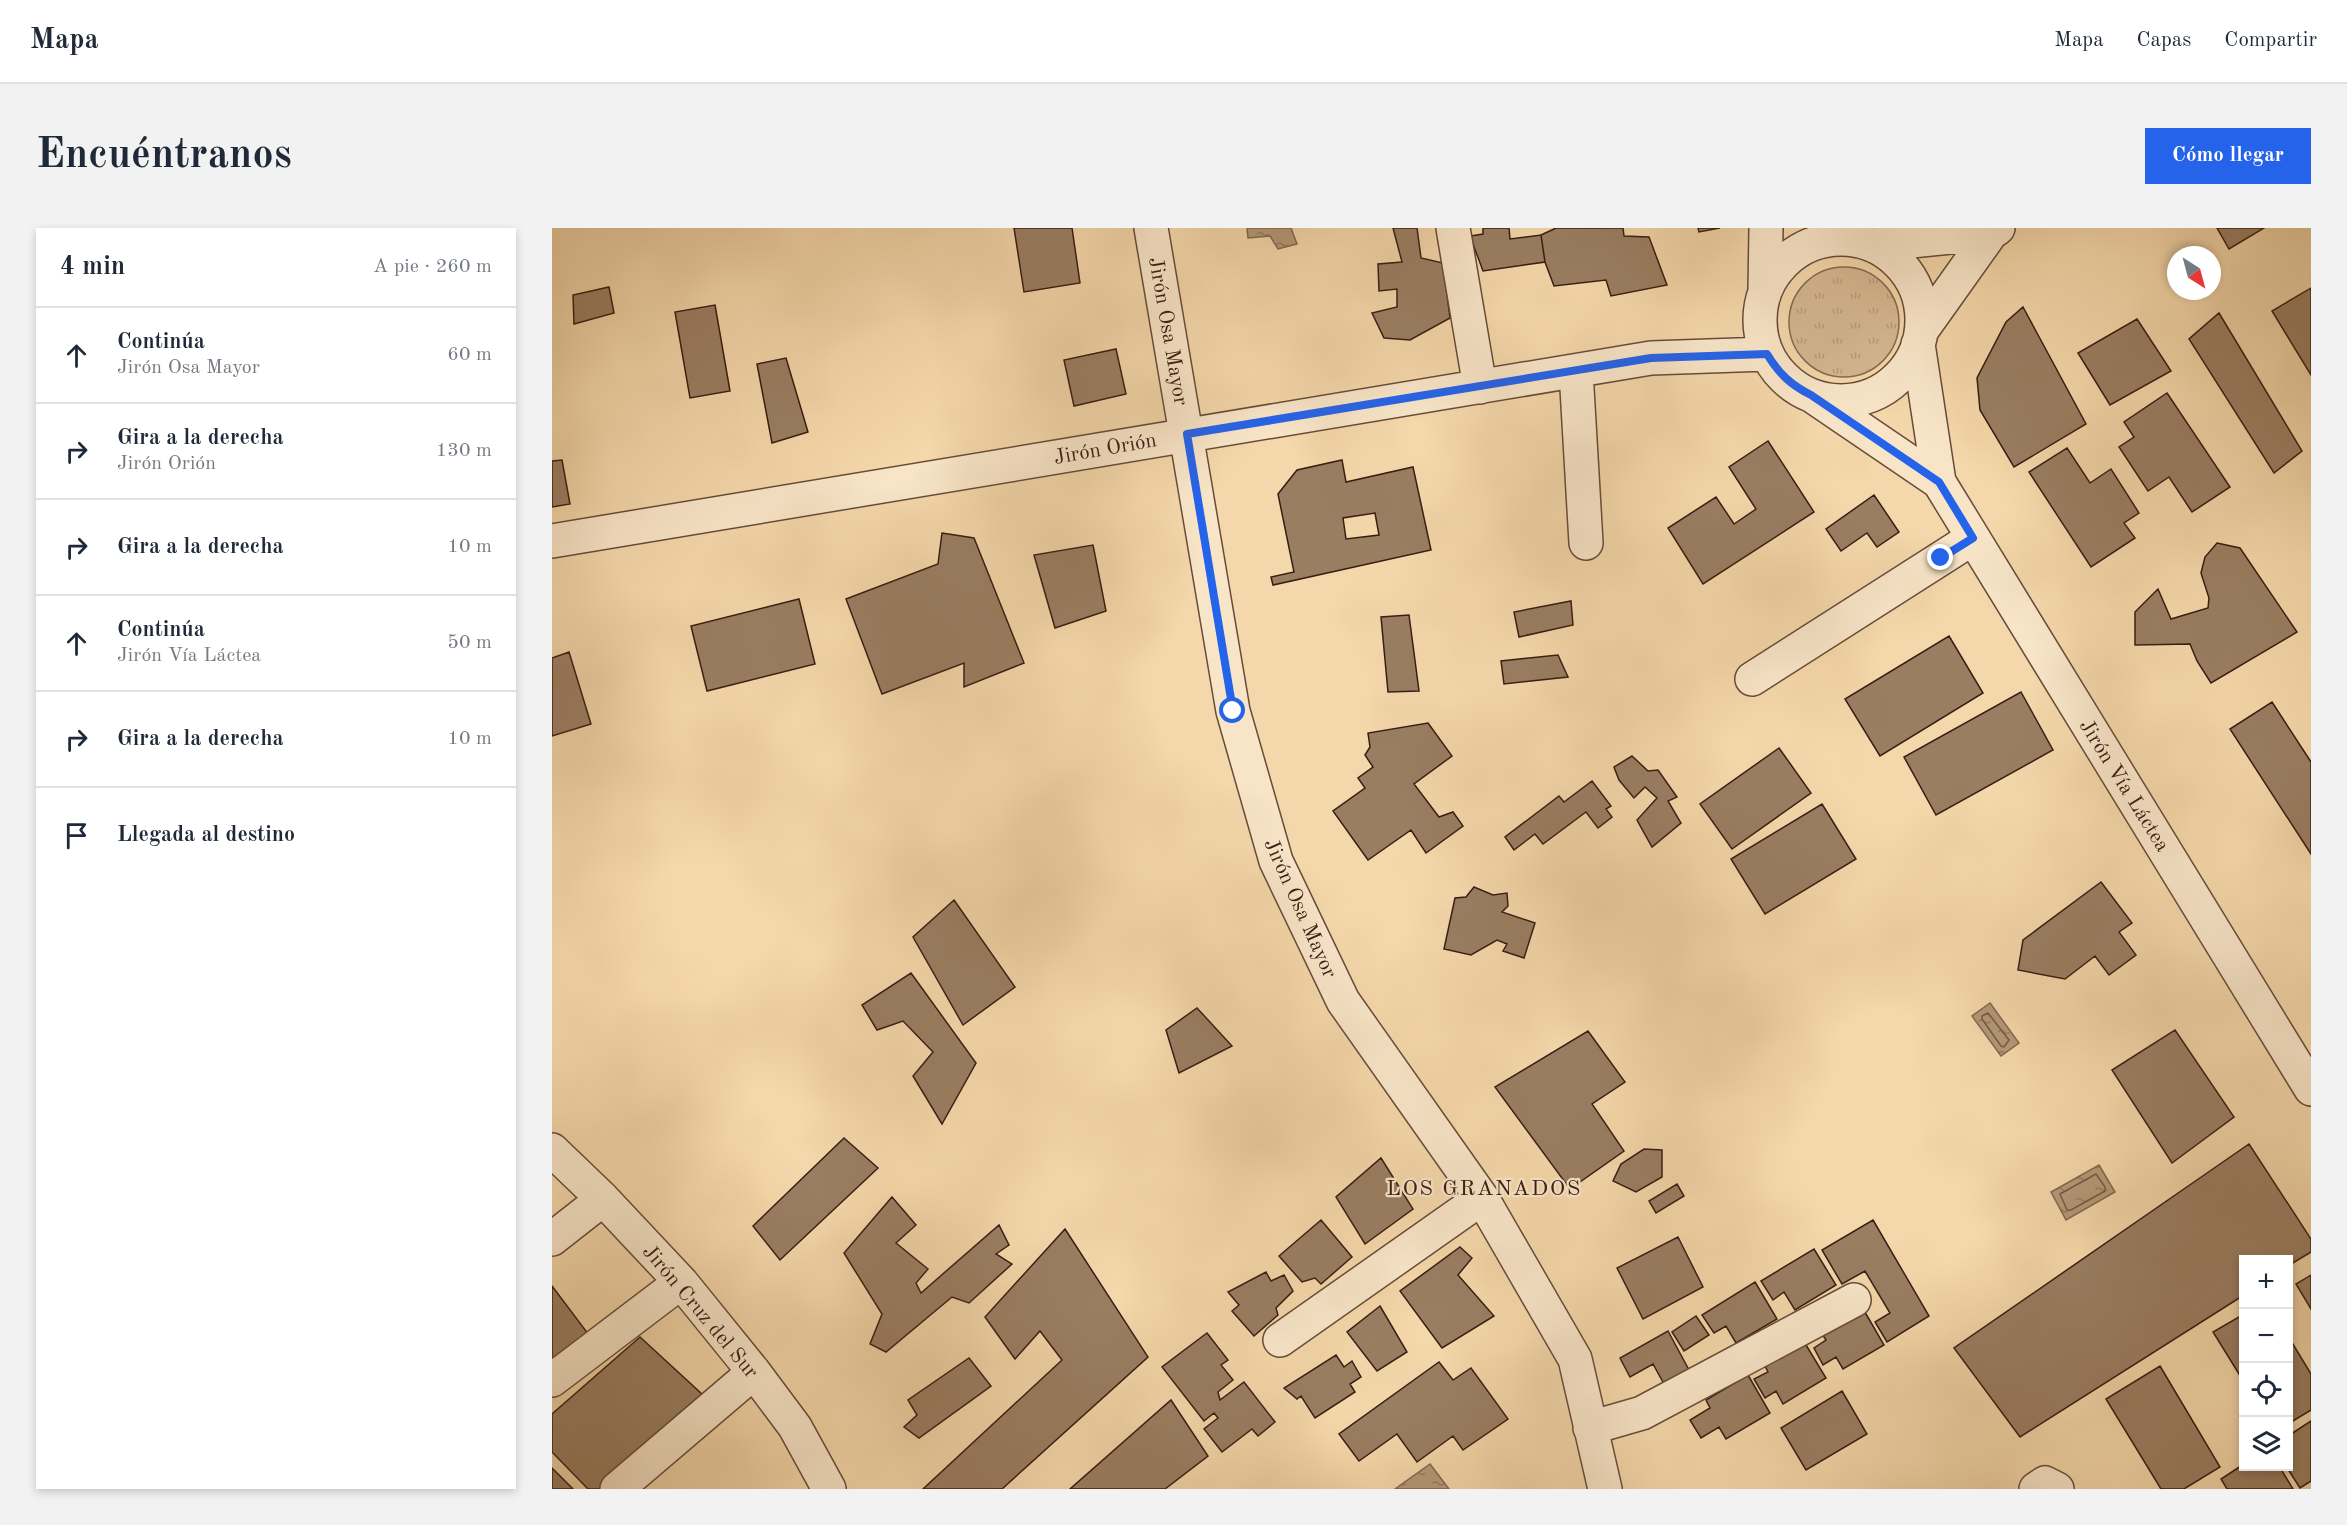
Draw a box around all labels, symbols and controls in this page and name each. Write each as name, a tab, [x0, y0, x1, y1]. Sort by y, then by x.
text: Mapa	[30, 27, 99, 55]
text: Mapa	[2054, 30, 2104, 51]
text: Capas	[2137, 30, 2191, 51]
text: Compartir	[2224, 30, 2317, 51]
button: Cómo llegar	[2145, 128, 2311, 184]
text: Encuéntranos	[36, 135, 292, 177]
north arrow	[2167, 246, 2221, 300]
text: 4 min	[60, 254, 125, 280]
street label: Jirón Osa Mayor	[1144, 256, 1191, 407]
text: A pie · 260 m	[373, 257, 492, 277]
text: Continúa	[117, 331, 205, 353]
icon: ahead	[60, 339, 93, 372]
text: 60 m	[447, 345, 492, 365]
text: Jirón Osa Mayor	[117, 358, 260, 378]
text: Gira a la derecha	[117, 427, 284, 449]
street label: Jirón Orión	[1052, 430, 1158, 469]
icon: right	[60, 435, 93, 468]
text: 130 m	[436, 441, 492, 461]
text: Jirón Orión	[117, 454, 216, 474]
icon: right	[60, 531, 93, 564]
text: Gira a la derecha	[117, 536, 284, 558]
text: 10 m	[447, 537, 492, 557]
route end	[1927, 544, 1953, 570]
text: Continúa	[117, 619, 205, 641]
icon: ahead	[60, 627, 93, 660]
text: 50 m	[447, 633, 492, 653]
text: Jirón Vía Láctea	[117, 646, 261, 666]
route start	[1219, 697, 1245, 723]
street label: Jirón Vía Láctea	[2075, 716, 2173, 856]
icon: right	[60, 723, 93, 756]
text: Gira a la derecha	[117, 728, 284, 750]
text: 10 m	[447, 729, 492, 749]
icon: arrive	[60, 819, 93, 852]
text: Llegada al destino	[117, 824, 295, 846]
street label: Jirón Osa Mayor	[1260, 836, 1340, 982]
district label: LOS GRANADOS	[1386, 1178, 1582, 1200]
street label: Jirón Cruz del Sur	[638, 1241, 762, 1383]
map controls	[2239, 1255, 2293, 1471]
button: +	[2239, 1255, 2293, 1309]
button: −	[2239, 1309, 2293, 1363]
button: locate	[2239, 1363, 2293, 1417]
button: layers	[2239, 1417, 2293, 1471]

